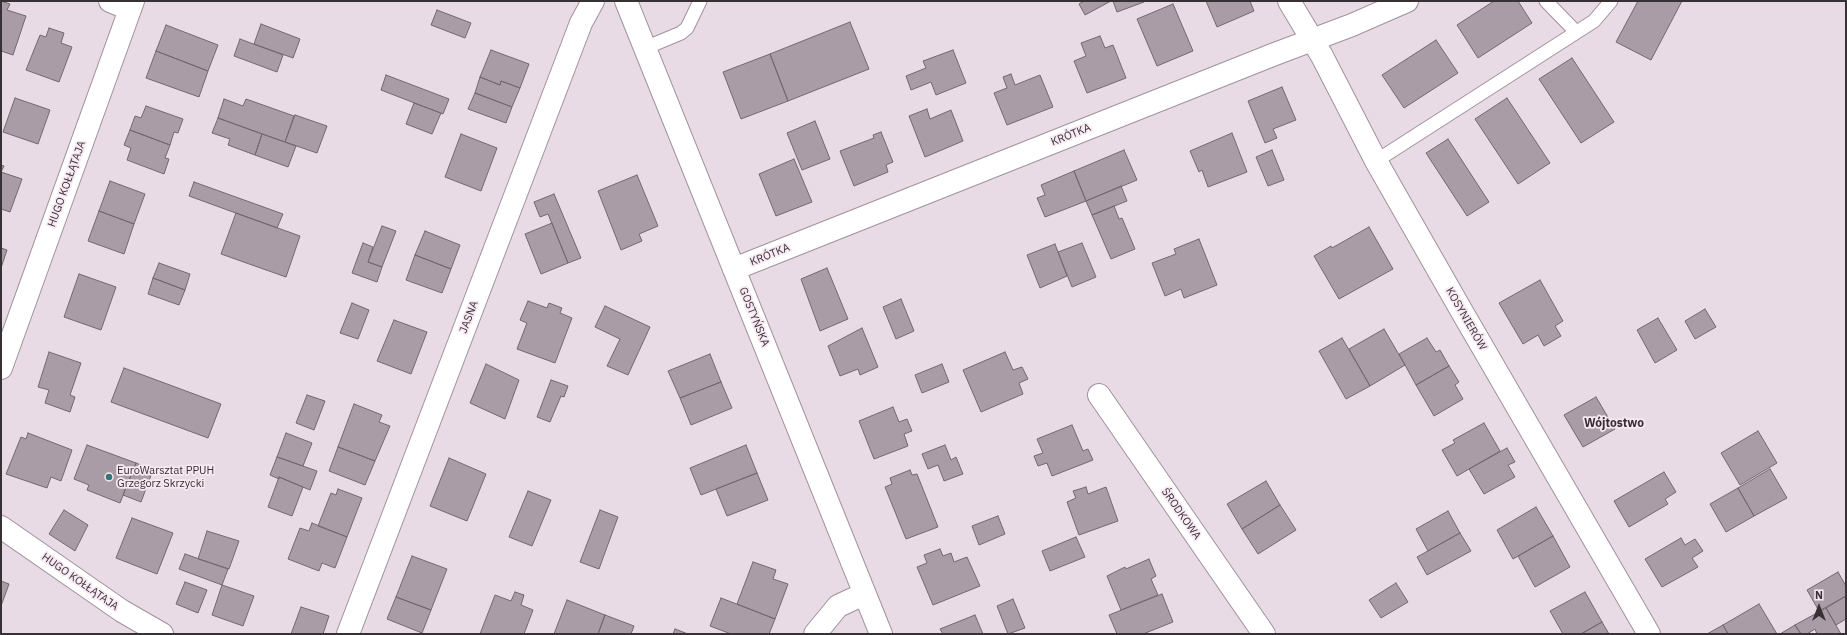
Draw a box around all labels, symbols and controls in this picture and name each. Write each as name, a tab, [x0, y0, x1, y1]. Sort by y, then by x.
street label: KRÓTKA	[1049, 121, 1093, 149]
street label: HUGO KOŁŁĄTAJA	[45, 139, 89, 229]
street label: KRÓTKA	[748, 241, 792, 269]
street label: GOSTYŃSKA	[736, 285, 772, 349]
street label: KOSYNIERÓW	[1443, 285, 1489, 353]
street label: JASNA	[457, 299, 481, 335]
district label: Wójtostwo	[1584, 417, 1644, 431]
place label: EuroWarsztat PPUH Grzegorz Skrzycki	[117, 464, 214, 490]
marker: EuroWarsztat PPUH Grzegorz Skrzycki	[104, 472, 114, 482]
street label: ŚRODKOWA	[1158, 486, 1204, 542]
street label: HUGO KOŁŁĄTAJA	[39, 551, 121, 613]
north arrow	[1799, 587, 1839, 627]
text: N	[1815, 588, 1823, 602]

